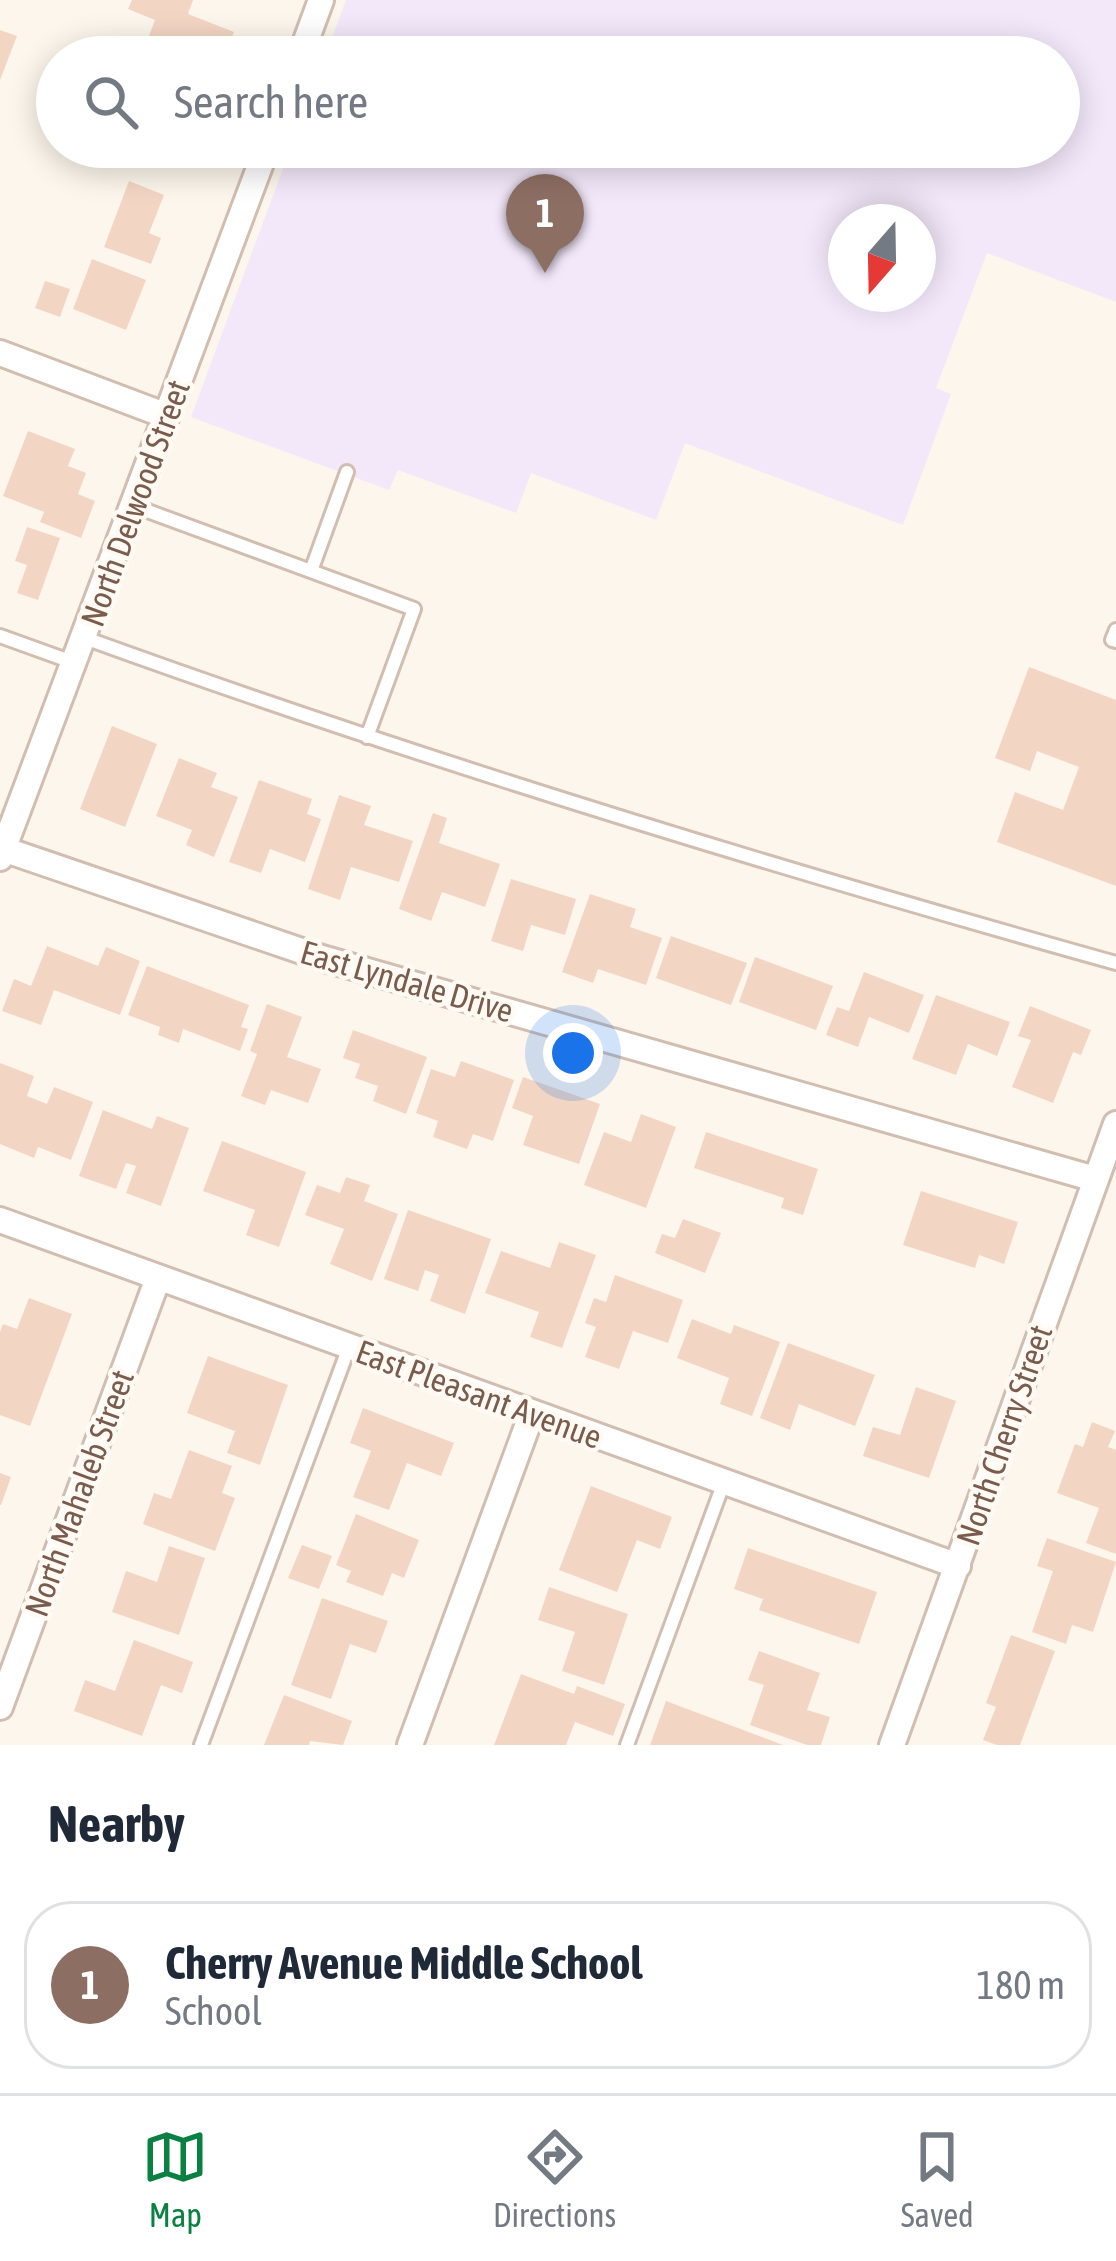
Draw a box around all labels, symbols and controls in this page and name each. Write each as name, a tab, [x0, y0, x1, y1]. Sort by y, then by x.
search box	[36, 36, 1080, 168]
icon: search	[78, 69, 144, 135]
text: Search here	[174, 76, 368, 128]
pin: 1	[506, 174, 584, 273]
north arrow	[828, 204, 936, 312]
street label: North Delwood Street	[73, 375, 197, 631]
street label: East Lyndale Drive	[296, 932, 518, 1030]
your location	[543, 1023, 603, 1083]
street label: North Cherry Street	[949, 1320, 1059, 1550]
street label: East Pleasant Avenue	[351, 1332, 607, 1456]
street label: North Mahaleb Street	[17, 1365, 141, 1621]
text: Nearby	[48, 1794, 185, 1853]
text: Cherry Avenue Middle School	[165, 1937, 642, 1989]
text: 1	[81, 1963, 99, 2007]
text: 180 m	[977, 1963, 1065, 2007]
text: School	[165, 1989, 262, 2033]
tab: Map	[142, 2124, 208, 2234]
tab: Directions	[493, 2124, 616, 2234]
tab: Saved	[901, 2124, 974, 2234]

